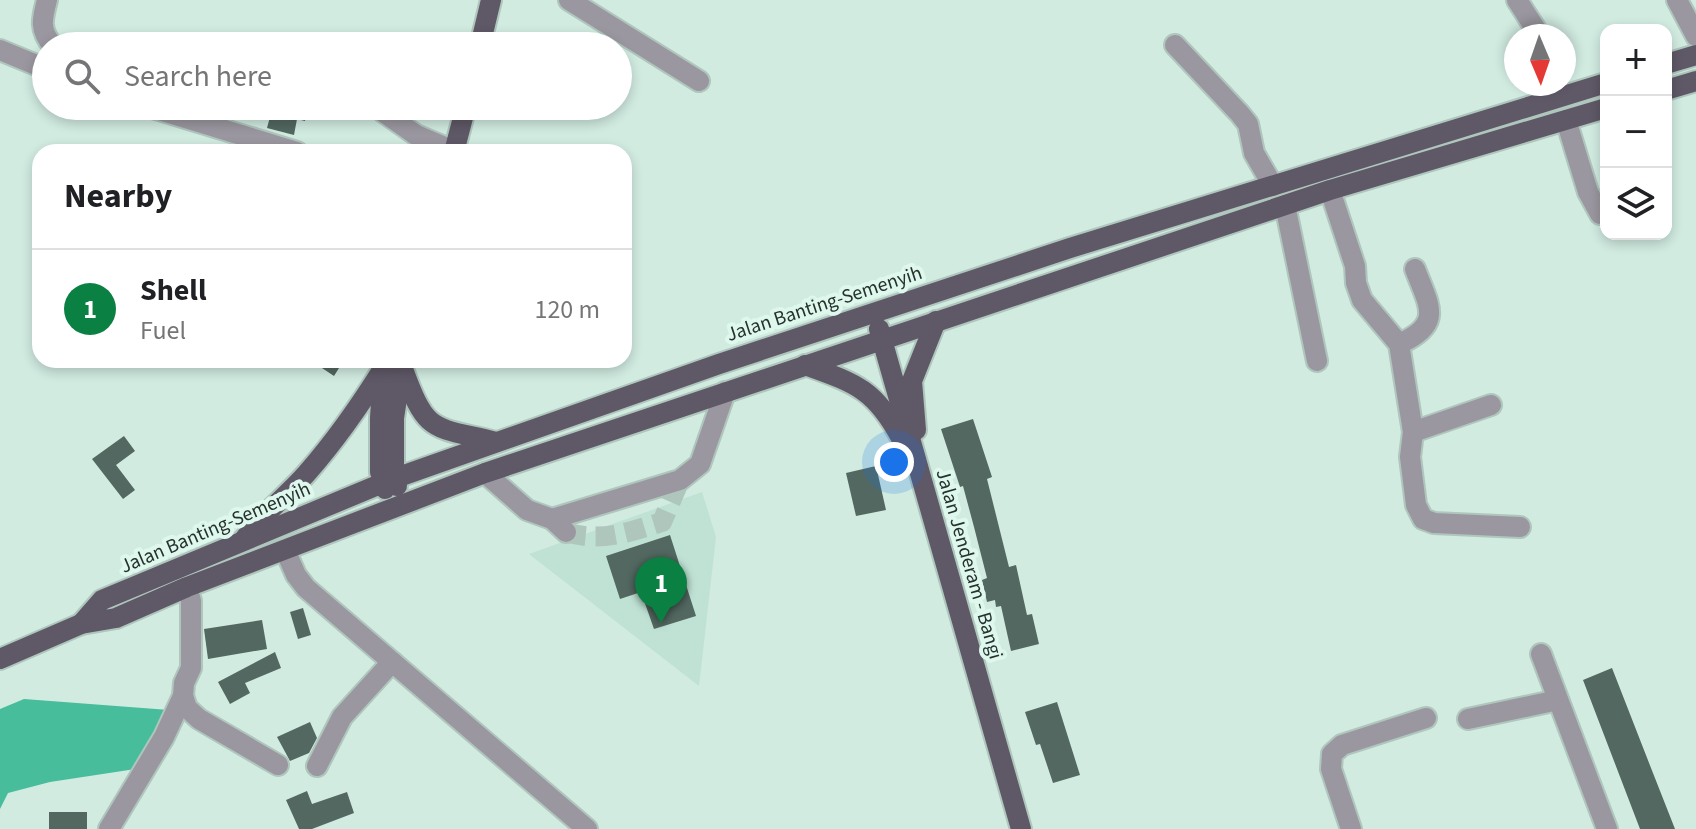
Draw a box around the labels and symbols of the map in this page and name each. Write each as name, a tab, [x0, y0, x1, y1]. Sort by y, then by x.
north arrow	[1504, 24, 1576, 96]
street label: Jalan Banting-Semenyih	[723, 259, 926, 349]
your location	[874, 442, 914, 482]
street label: Jalan Jenderam - Bangi	[929, 466, 1010, 663]
street label: Jalan Banting-Semenyih	[116, 475, 315, 581]
pin: 1	[635, 557, 687, 623]

